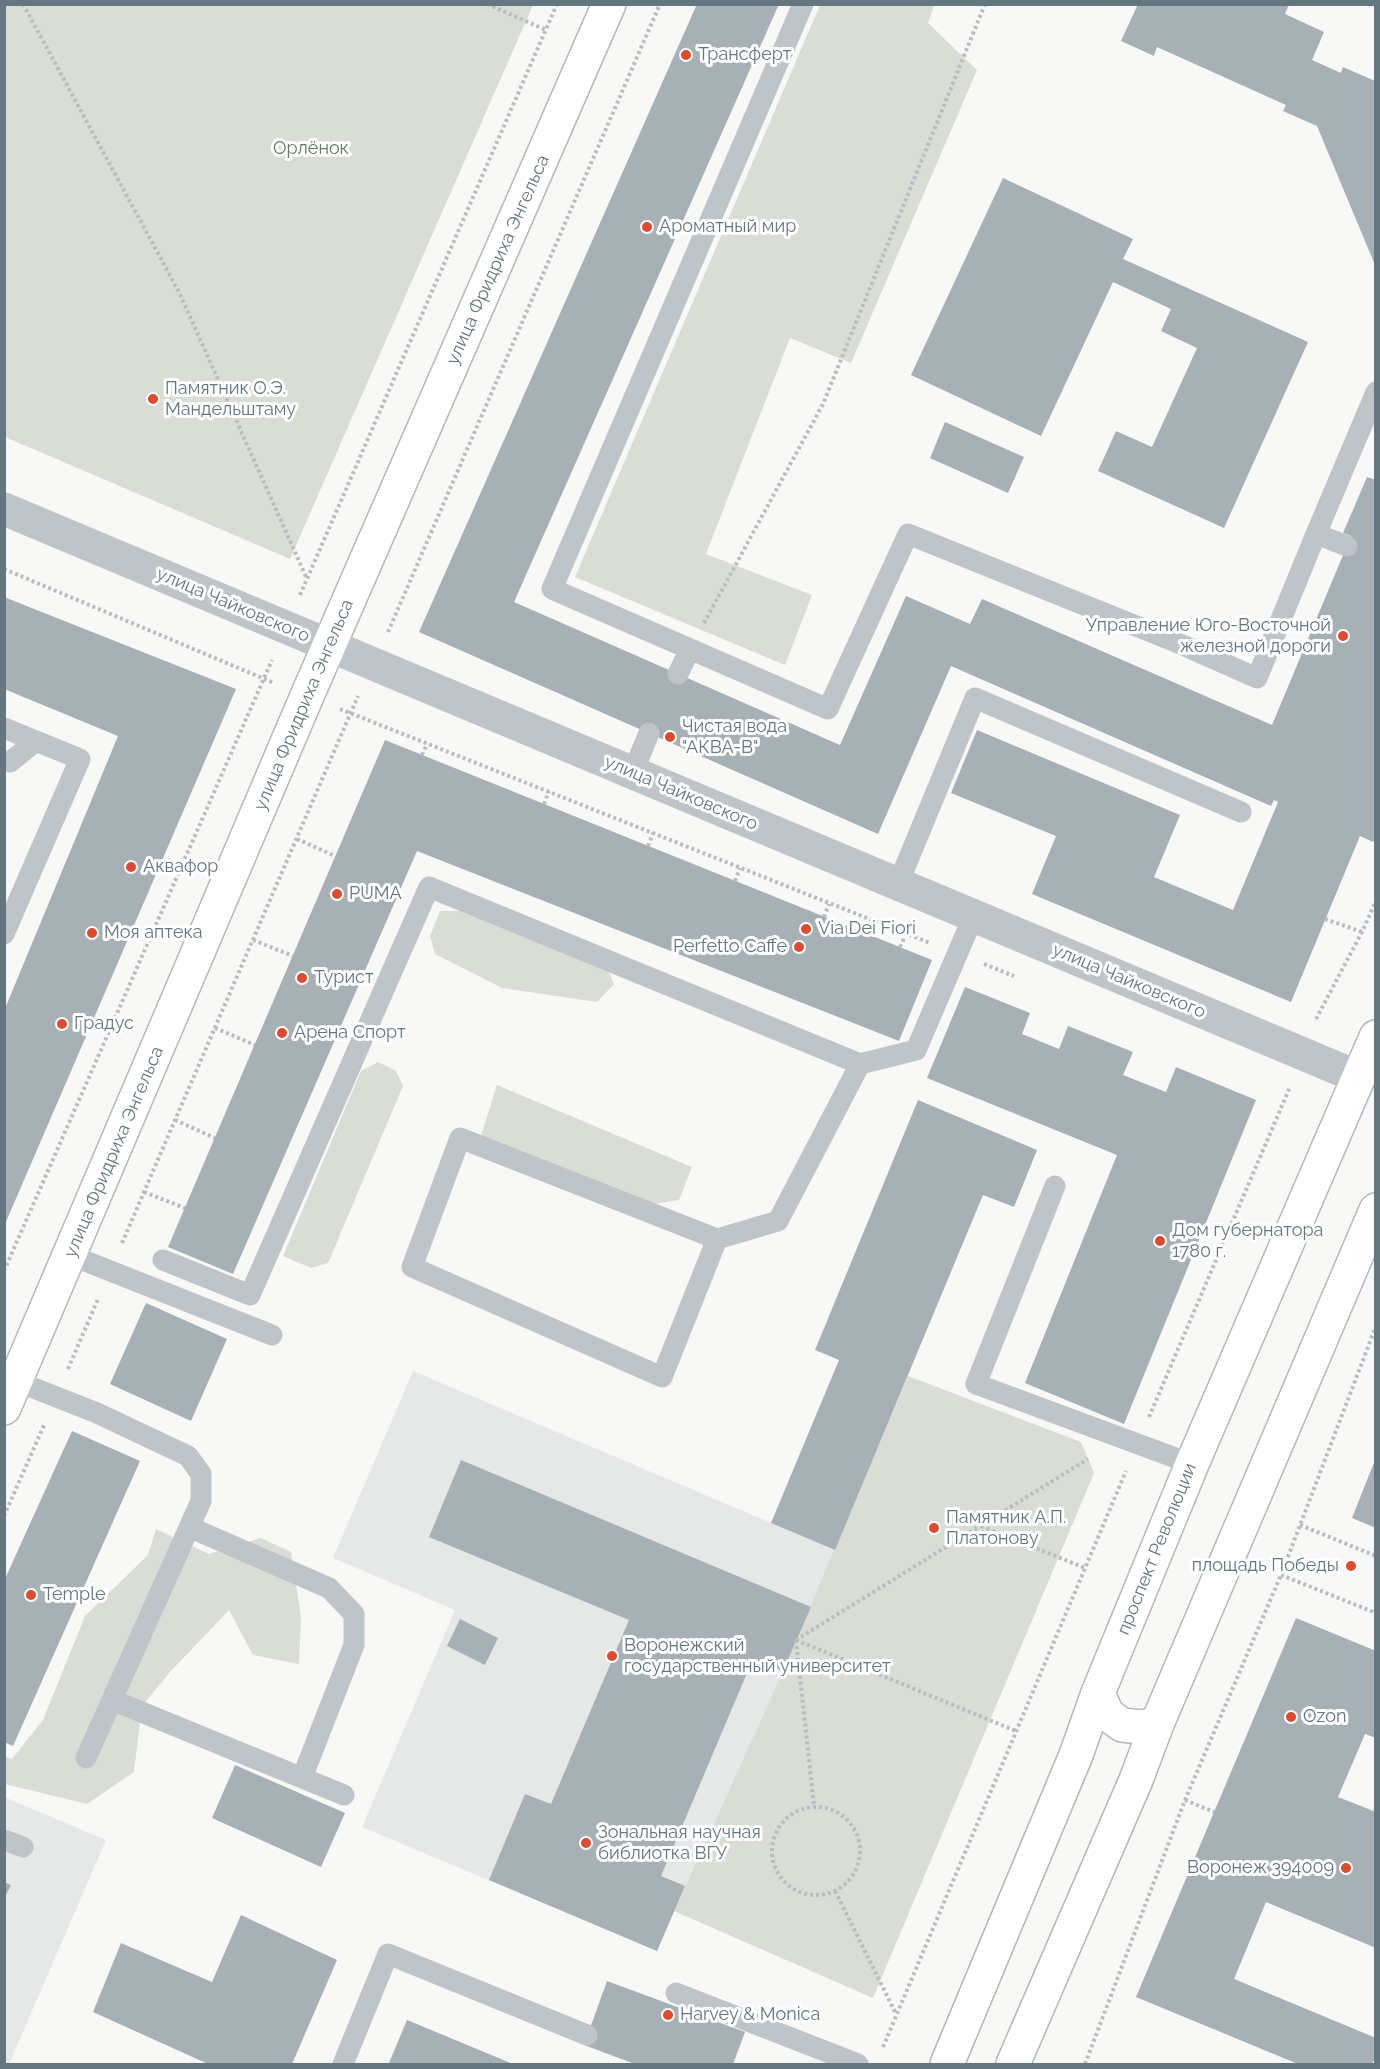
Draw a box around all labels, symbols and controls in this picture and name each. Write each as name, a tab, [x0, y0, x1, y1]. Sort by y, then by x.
place label: Трансферт	[698, 44, 791, 66]
marker: Трансферт	[679, 48, 693, 62]
park label: Орлёнок	[273, 138, 349, 160]
street label: улица Фридриха Энгельса	[442, 152, 554, 368]
place label: Ароматный мир	[659, 216, 796, 238]
marker: Ароматный мир	[640, 220, 654, 234]
place label: Памятник О.Э. Мандельштаму	[165, 378, 296, 420]
marker: Памятник О.Э. Мандельштаму	[146, 392, 160, 406]
street label: улица Чайковского	[153, 563, 313, 647]
street label: улица Фридриха Энгельса	[250, 596, 358, 814]
place label: Управление Юго-Восточной железной дороги	[1086, 615, 1331, 658]
marker: Управление Юго-Восточной железной дороги	[1336, 629, 1350, 643]
place label: Чистая вода "АКВА-В"	[682, 716, 787, 758]
marker: Чистая вода "АКВА-В"	[663, 730, 677, 744]
street label: улица Чайковского	[601, 751, 761, 835]
place label: Аквафор	[143, 856, 218, 878]
marker: Аквафор	[124, 860, 138, 874]
place label: PUMA	[349, 883, 402, 905]
marker: PUMA	[330, 887, 344, 901]
place label: Via Dei Fiori	[818, 918, 916, 940]
place label: Моя аптека	[104, 922, 203, 944]
marker: Via Dei Fiori	[799, 922, 813, 936]
marker: Моя аптека	[85, 926, 99, 940]
place label: Perfetto Caffe	[673, 936, 787, 958]
street label: улица Чайковского	[1049, 939, 1209, 1023]
marker: Perfetto Caffe	[792, 940, 806, 954]
place label: Турист	[314, 967, 374, 989]
marker: Турист	[295, 971, 309, 985]
place label: Градус	[74, 1013, 134, 1035]
marker: Градус	[55, 1017, 69, 1031]
place label: Арена Спорт	[294, 1022, 406, 1044]
marker: Арена Спорт	[275, 1026, 289, 1040]
street label: улица Фридриха Энгельса	[60, 1043, 168, 1261]
place label: Дом губернатора 1780 г.	[1172, 1220, 1323, 1262]
marker: Дом губернатора 1780 г.	[1153, 1234, 1167, 1248]
street label: проспект Революции	[1113, 1460, 1201, 1638]
place label: Памятник А.П. Платонову	[946, 1507, 1066, 1550]
marker: Памятник А.П. Платонову	[927, 1521, 941, 1535]
place label: площадь Победы	[1192, 1555, 1339, 1577]
marker: площадь Победы	[1344, 1559, 1358, 1573]
place label: Temple	[43, 1584, 106, 1606]
marker: Temple	[24, 1588, 38, 1602]
place label: Воронежский государственный университет	[624, 1635, 891, 1678]
marker: Воронежский государственный университет	[605, 1649, 619, 1663]
place label: Ozon	[1303, 1706, 1346, 1728]
marker: Ozon	[1284, 1710, 1298, 1724]
place label: Зональная научная библиотка ВГУ	[598, 1822, 761, 1864]
marker: Зональная научная библиотка ВГУ	[579, 1836, 593, 1850]
place label: Воронеж 394009	[1187, 1857, 1334, 1879]
marker: Воронеж 394009	[1339, 1861, 1353, 1875]
place label: Harvey & Monica	[680, 2004, 820, 2026]
marker: Harvey & Monica	[661, 2008, 675, 2022]

